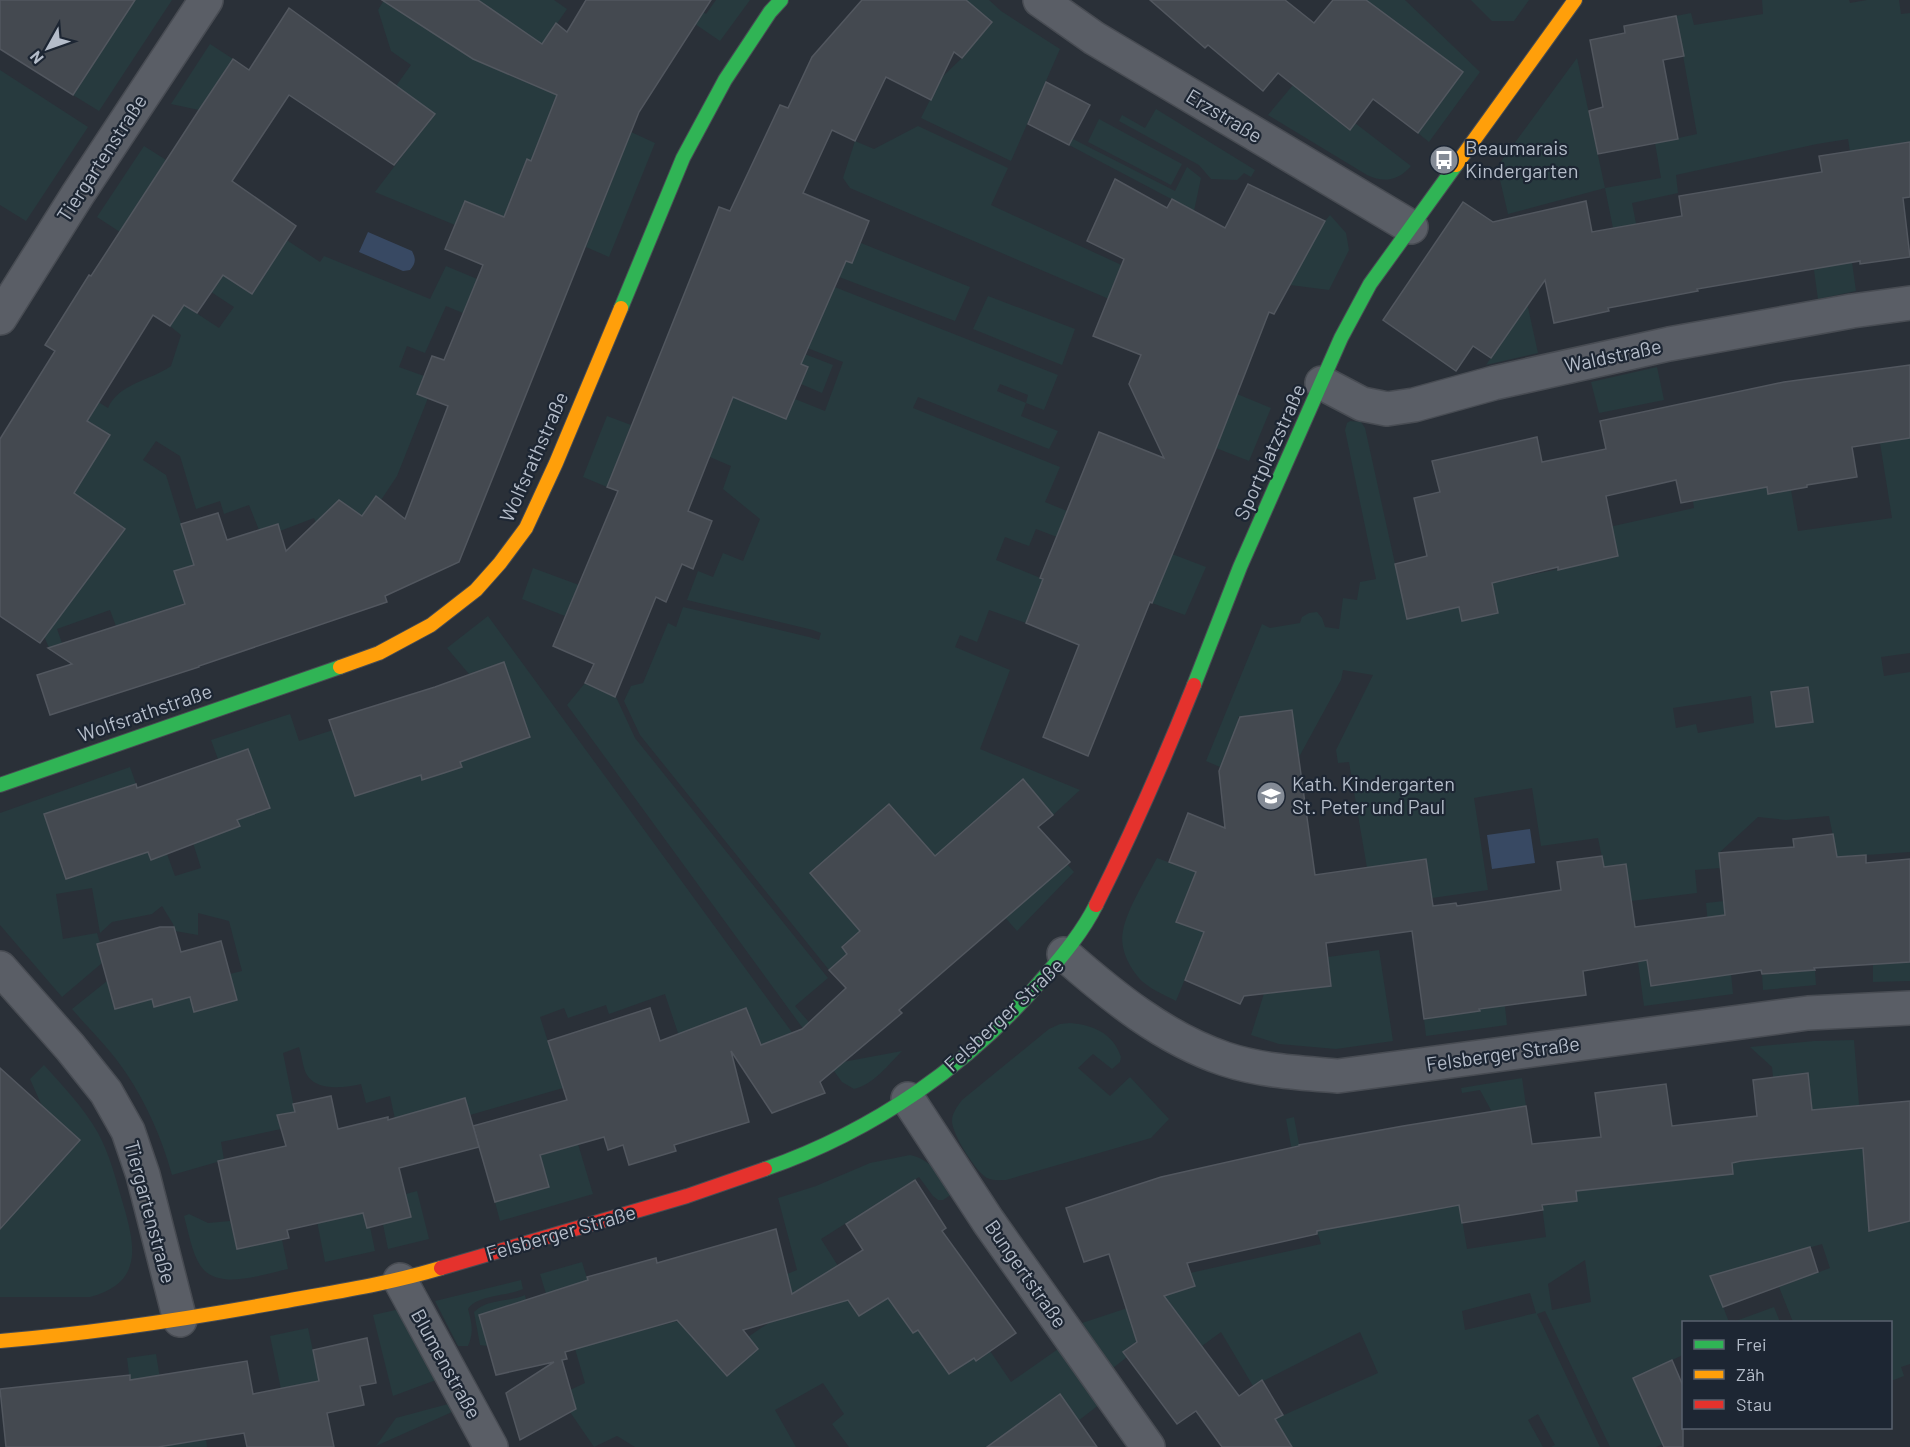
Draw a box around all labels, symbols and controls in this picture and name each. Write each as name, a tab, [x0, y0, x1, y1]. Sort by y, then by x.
north arrow	[18, 18, 78, 78]
text: N	[25, 48, 47, 68]
street label: Erzstraße	[1182, 83, 1267, 147]
street label: Tiergartenstraße	[51, 89, 151, 226]
place label: Beaumarais Kindergarten	[1465, 135, 1578, 182]
bus stop icon: Beaumarais Kindergarten	[1428, 144, 1460, 176]
street label: Waldstraße	[1562, 333, 1663, 377]
street label: Sportplatzstraße	[1228, 380, 1310, 523]
street label: Wolfsrathstraße	[494, 388, 573, 525]
street label: Wolfsrathstraße	[75, 678, 215, 746]
place label: Kath. Kindergarten St. Peter und Paul	[1292, 771, 1455, 818]
school or university icon: Kath. Kindergarten St. Peter und Paul	[1255, 780, 1287, 812]
street label: Felsberger Straße	[939, 953, 1068, 1076]
street label: Felsberger Straße	[1425, 1030, 1581, 1076]
street label: Tiergartenstraße	[120, 1138, 182, 1286]
street label: Felsberger Straße	[483, 1199, 638, 1265]
street label: Bungertstraße	[981, 1215, 1073, 1332]
street label: Blumenstraße	[407, 1304, 487, 1423]
legend	[1682, 1321, 1892, 1429]
text: Frei	[1736, 1333, 1767, 1355]
text: Zäh	[1736, 1363, 1765, 1385]
text: Stau	[1736, 1393, 1772, 1415]

